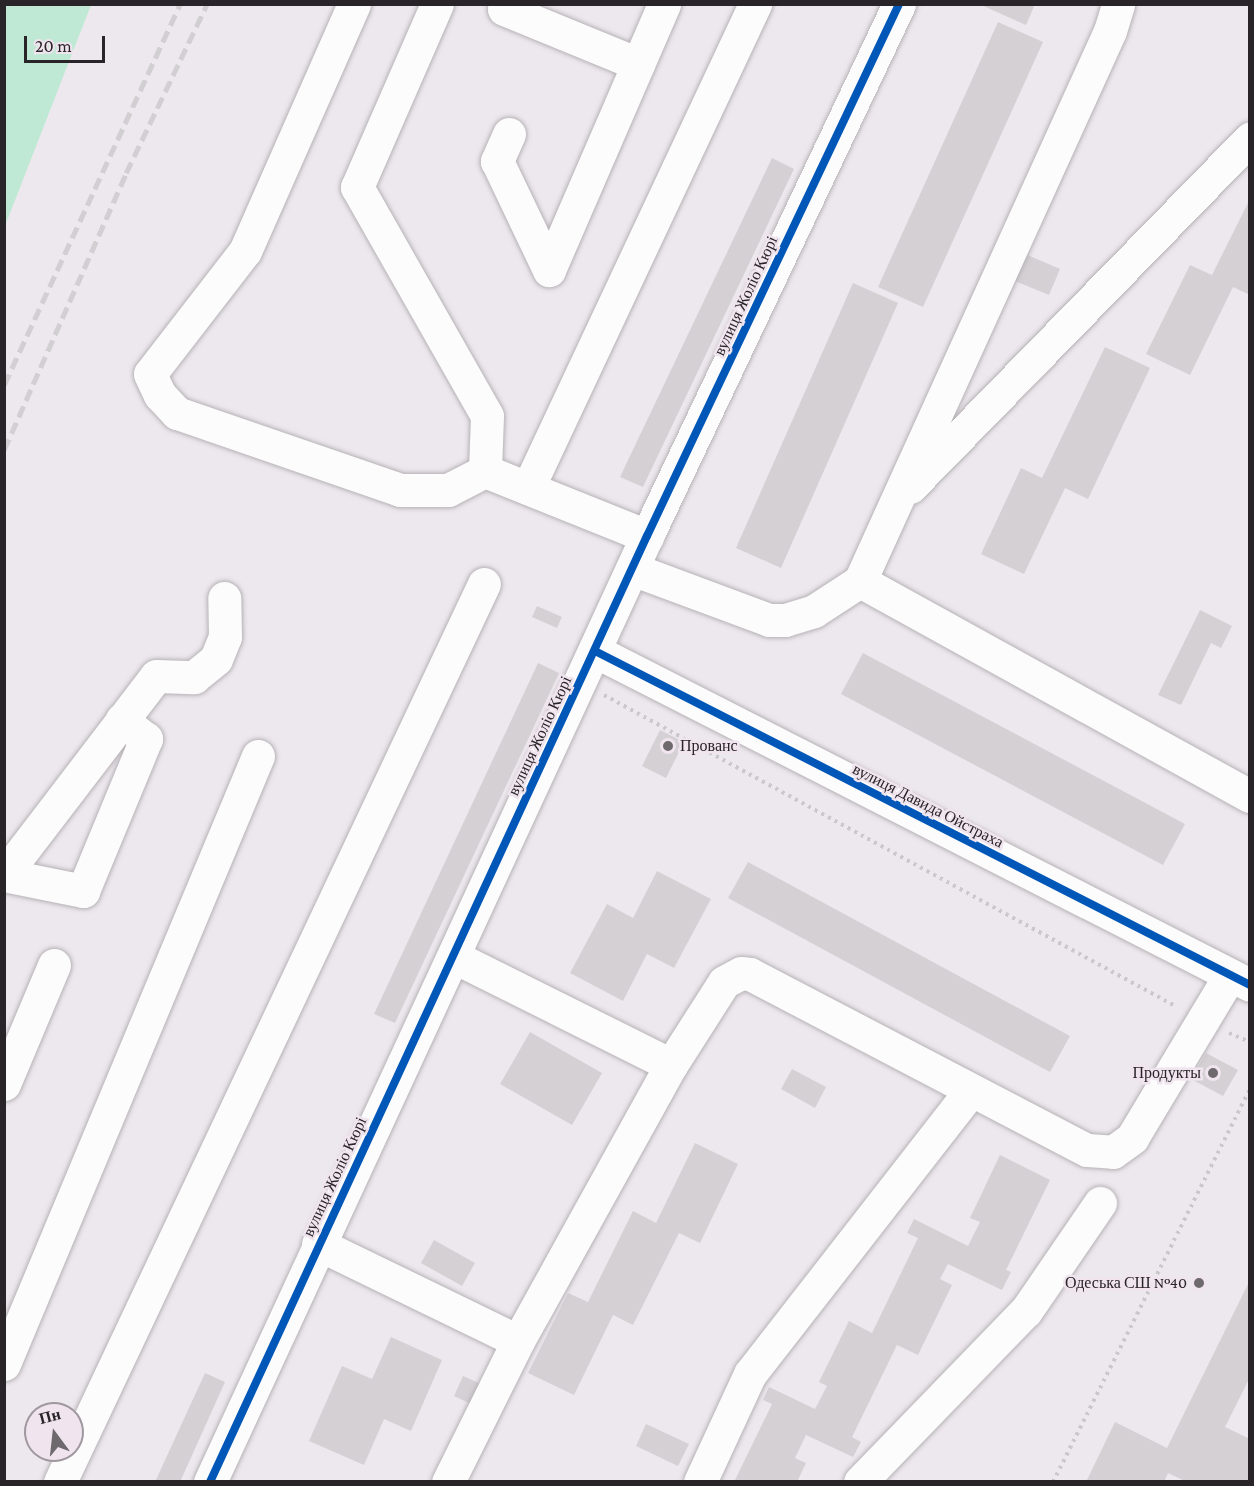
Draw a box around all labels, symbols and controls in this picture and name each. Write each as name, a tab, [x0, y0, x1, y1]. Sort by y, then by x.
scale bar	[27, 24, 108, 62]
text: 20 m	[35, 36, 72, 56]
street label: вулиця Жоліо Кюрі	[710, 233, 782, 359]
street label: вулиця Жоліо Кюрі	[504, 673, 576, 799]
place label: Прованс	[680, 736, 738, 756]
marker: Прованс	[661, 739, 675, 753]
street label: вулиця Давида Ойстраха	[849, 760, 1007, 852]
place label: Продукты	[1132, 1063, 1201, 1083]
marker: Продукты	[1206, 1066, 1220, 1080]
street label: вулиця Жоліо Кюрі	[299, 1114, 371, 1240]
place label: Одеська СШ №40	[1065, 1273, 1187, 1293]
marker: Одеська СШ №40	[1192, 1276, 1206, 1290]
north arrow	[24, 1402, 84, 1462]
text: Пн	[37, 1405, 62, 1427]

